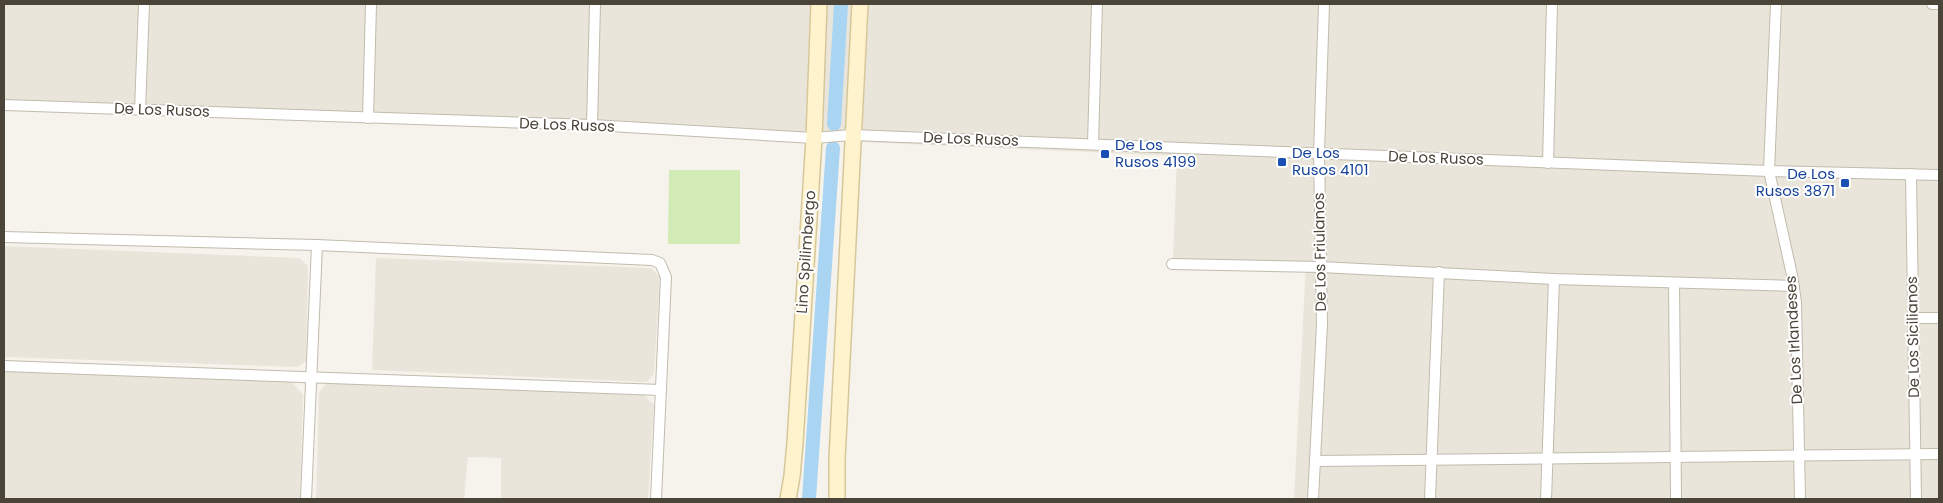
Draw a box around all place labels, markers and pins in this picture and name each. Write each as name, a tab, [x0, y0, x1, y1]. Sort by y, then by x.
place label: De Los Rusos 4199	[1115, 134, 1196, 172]
place label: De Los Rusos 4101	[1292, 142, 1368, 180]
marker: De Los Rusos 4199	[1099, 148, 1111, 160]
marker: De Los Rusos 4101	[1276, 156, 1288, 168]
place label: De Los Rusos 3871	[1756, 163, 1835, 201]
marker: De Los Rusos 3871	[1839, 177, 1851, 189]

